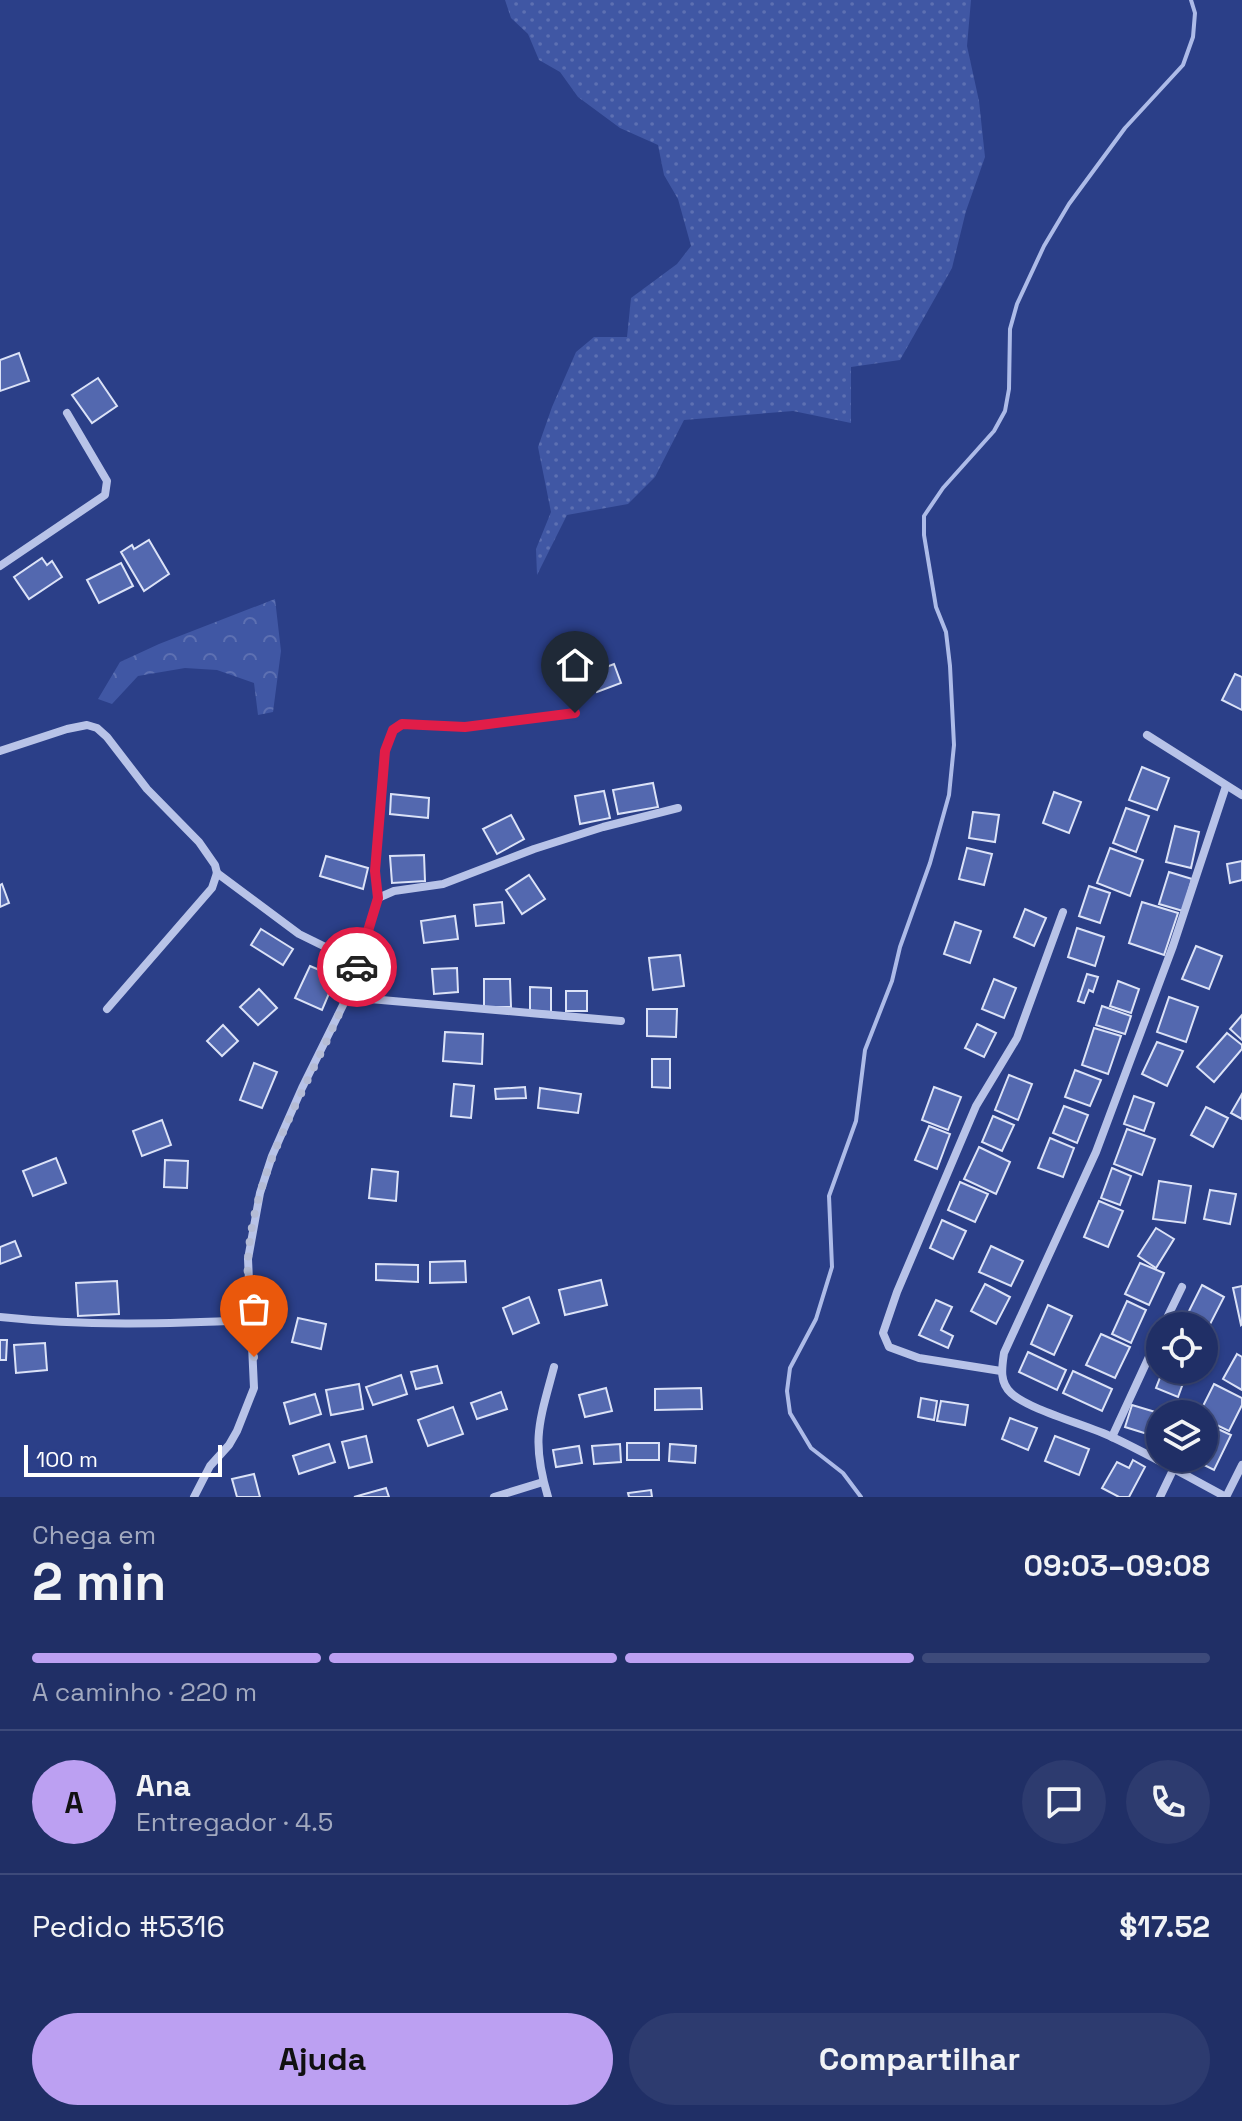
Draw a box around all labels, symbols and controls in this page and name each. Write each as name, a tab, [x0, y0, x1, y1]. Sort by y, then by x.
pin	[541, 631, 609, 713]
icon: home	[553, 643, 597, 687]
courier	[317, 927, 397, 1007]
icon: car	[335, 945, 379, 989]
pin	[220, 1275, 288, 1357]
icon: bag	[232, 1287, 276, 1331]
map controls	[1146, 1312, 1218, 1472]
button: locate	[1146, 1312, 1218, 1384]
button: layers	[1146, 1400, 1218, 1472]
scale bar	[24, 1441, 222, 1477]
text: 100 m	[36, 1445, 98, 1473]
text: Chega em	[32, 1518, 156, 1552]
text: 09:03–09:08	[1024, 1546, 1210, 1585]
text: 2 min	[32, 1549, 166, 1615]
text: A caminho · 220 m	[32, 1675, 257, 1709]
button: chat	[1022, 1760, 1106, 1844]
button: phone	[1126, 1760, 1210, 1844]
text: Ana	[136, 1766, 191, 1805]
text: A	[64, 1783, 84, 1822]
text: Entregador · 4.5	[136, 1805, 333, 1839]
text: Pedido #5316	[32, 1907, 225, 1946]
text: $17.52	[1119, 1907, 1210, 1946]
button: Ajuda	[32, 2013, 613, 2105]
button: Compartilhar	[629, 2013, 1210, 2105]

